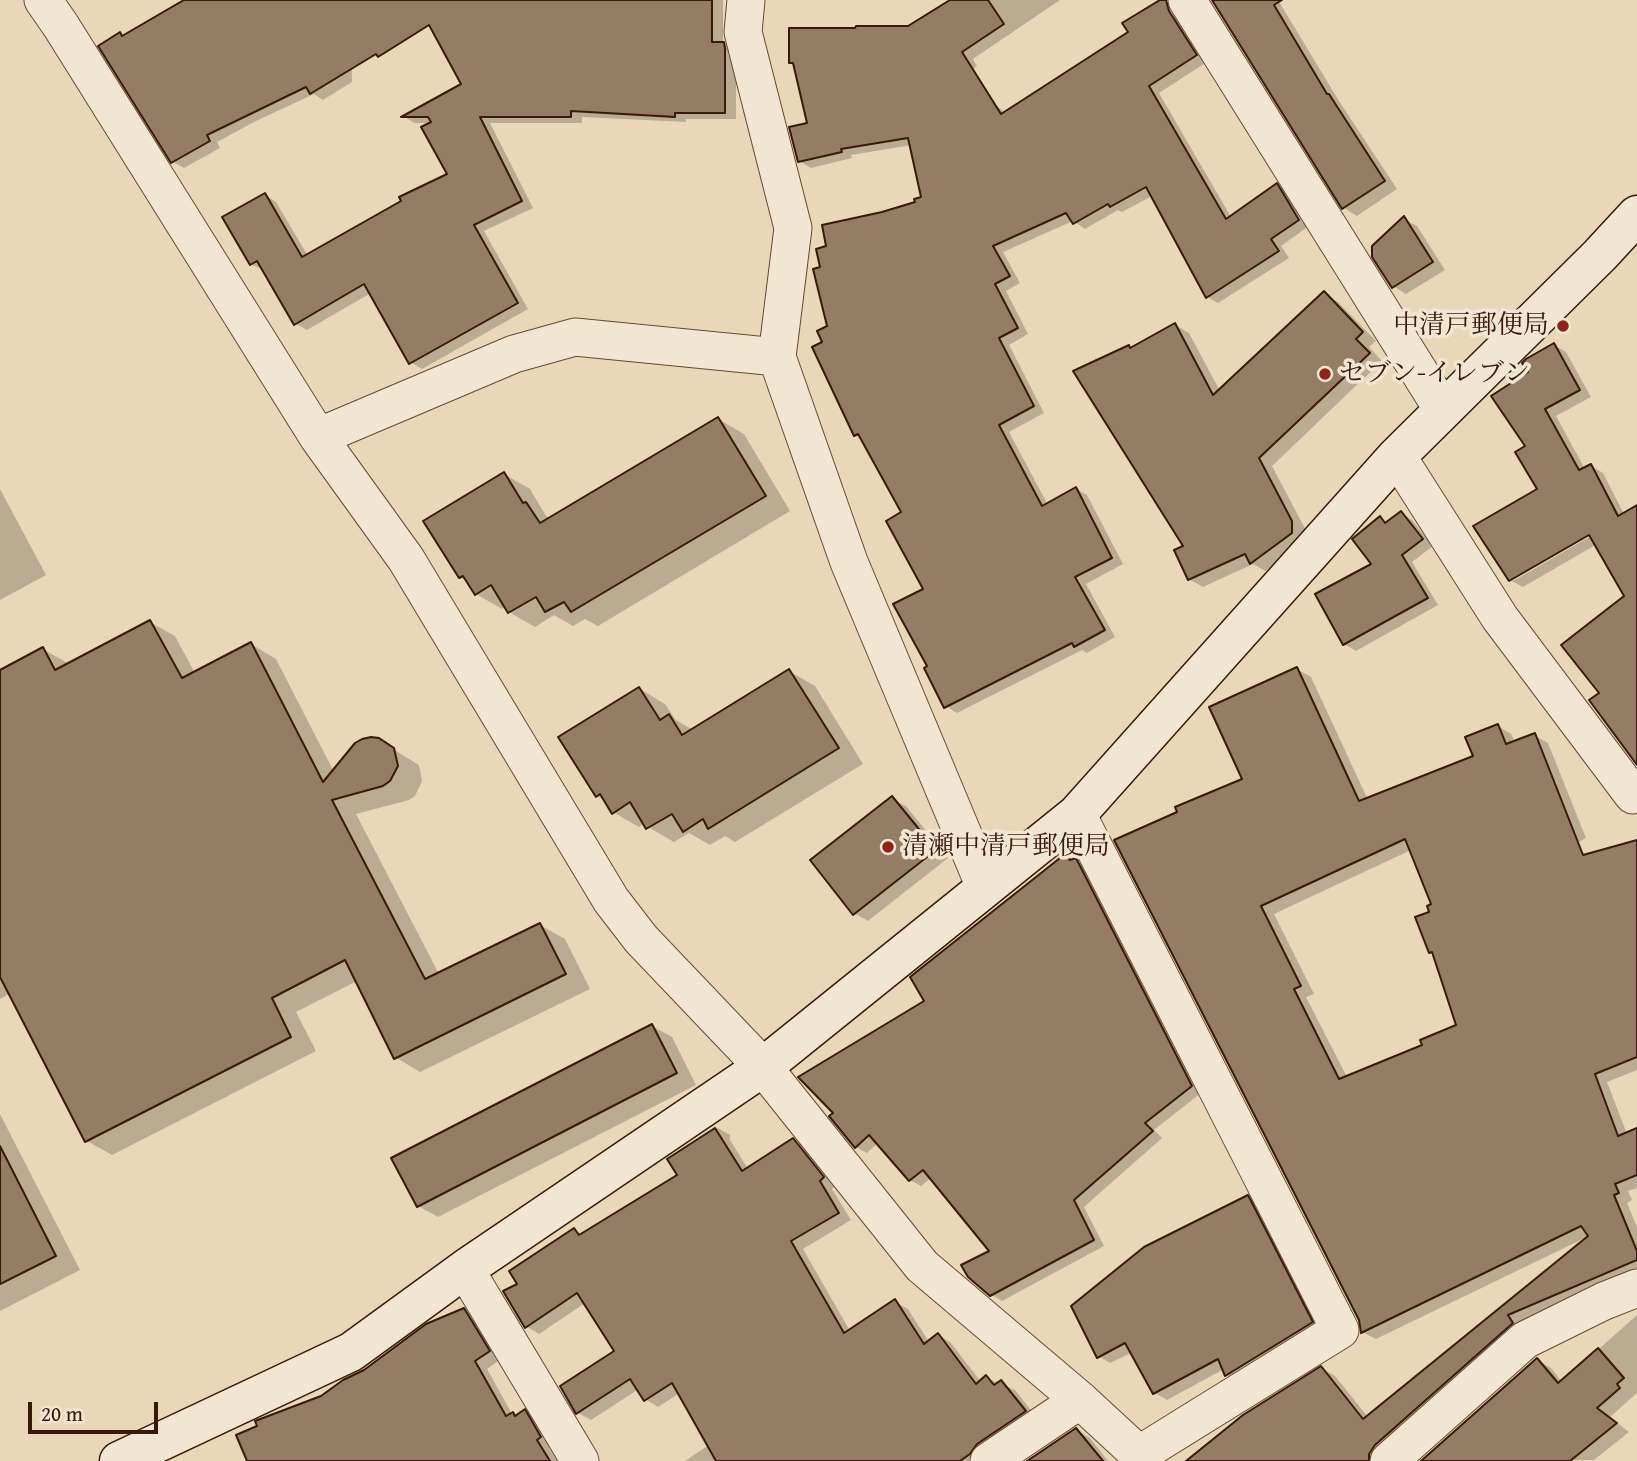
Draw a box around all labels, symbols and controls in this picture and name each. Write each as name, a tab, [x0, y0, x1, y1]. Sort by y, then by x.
place label: 中清戸郵便局	[1393, 310, 1549, 342]
marker: 中清戸郵便局	[1555, 318, 1571, 334]
place label: セブン-イレブン	[1339, 358, 1530, 390]
marker: セブン-イレブン	[1317, 366, 1333, 382]
place label: 清瀬中清戸郵便局	[902, 831, 1110, 863]
marker: 清瀬中清戸郵便局	[880, 839, 896, 855]
scale bar	[32, 1388, 161, 1432]
text: 20 m	[41, 1398, 83, 1429]

